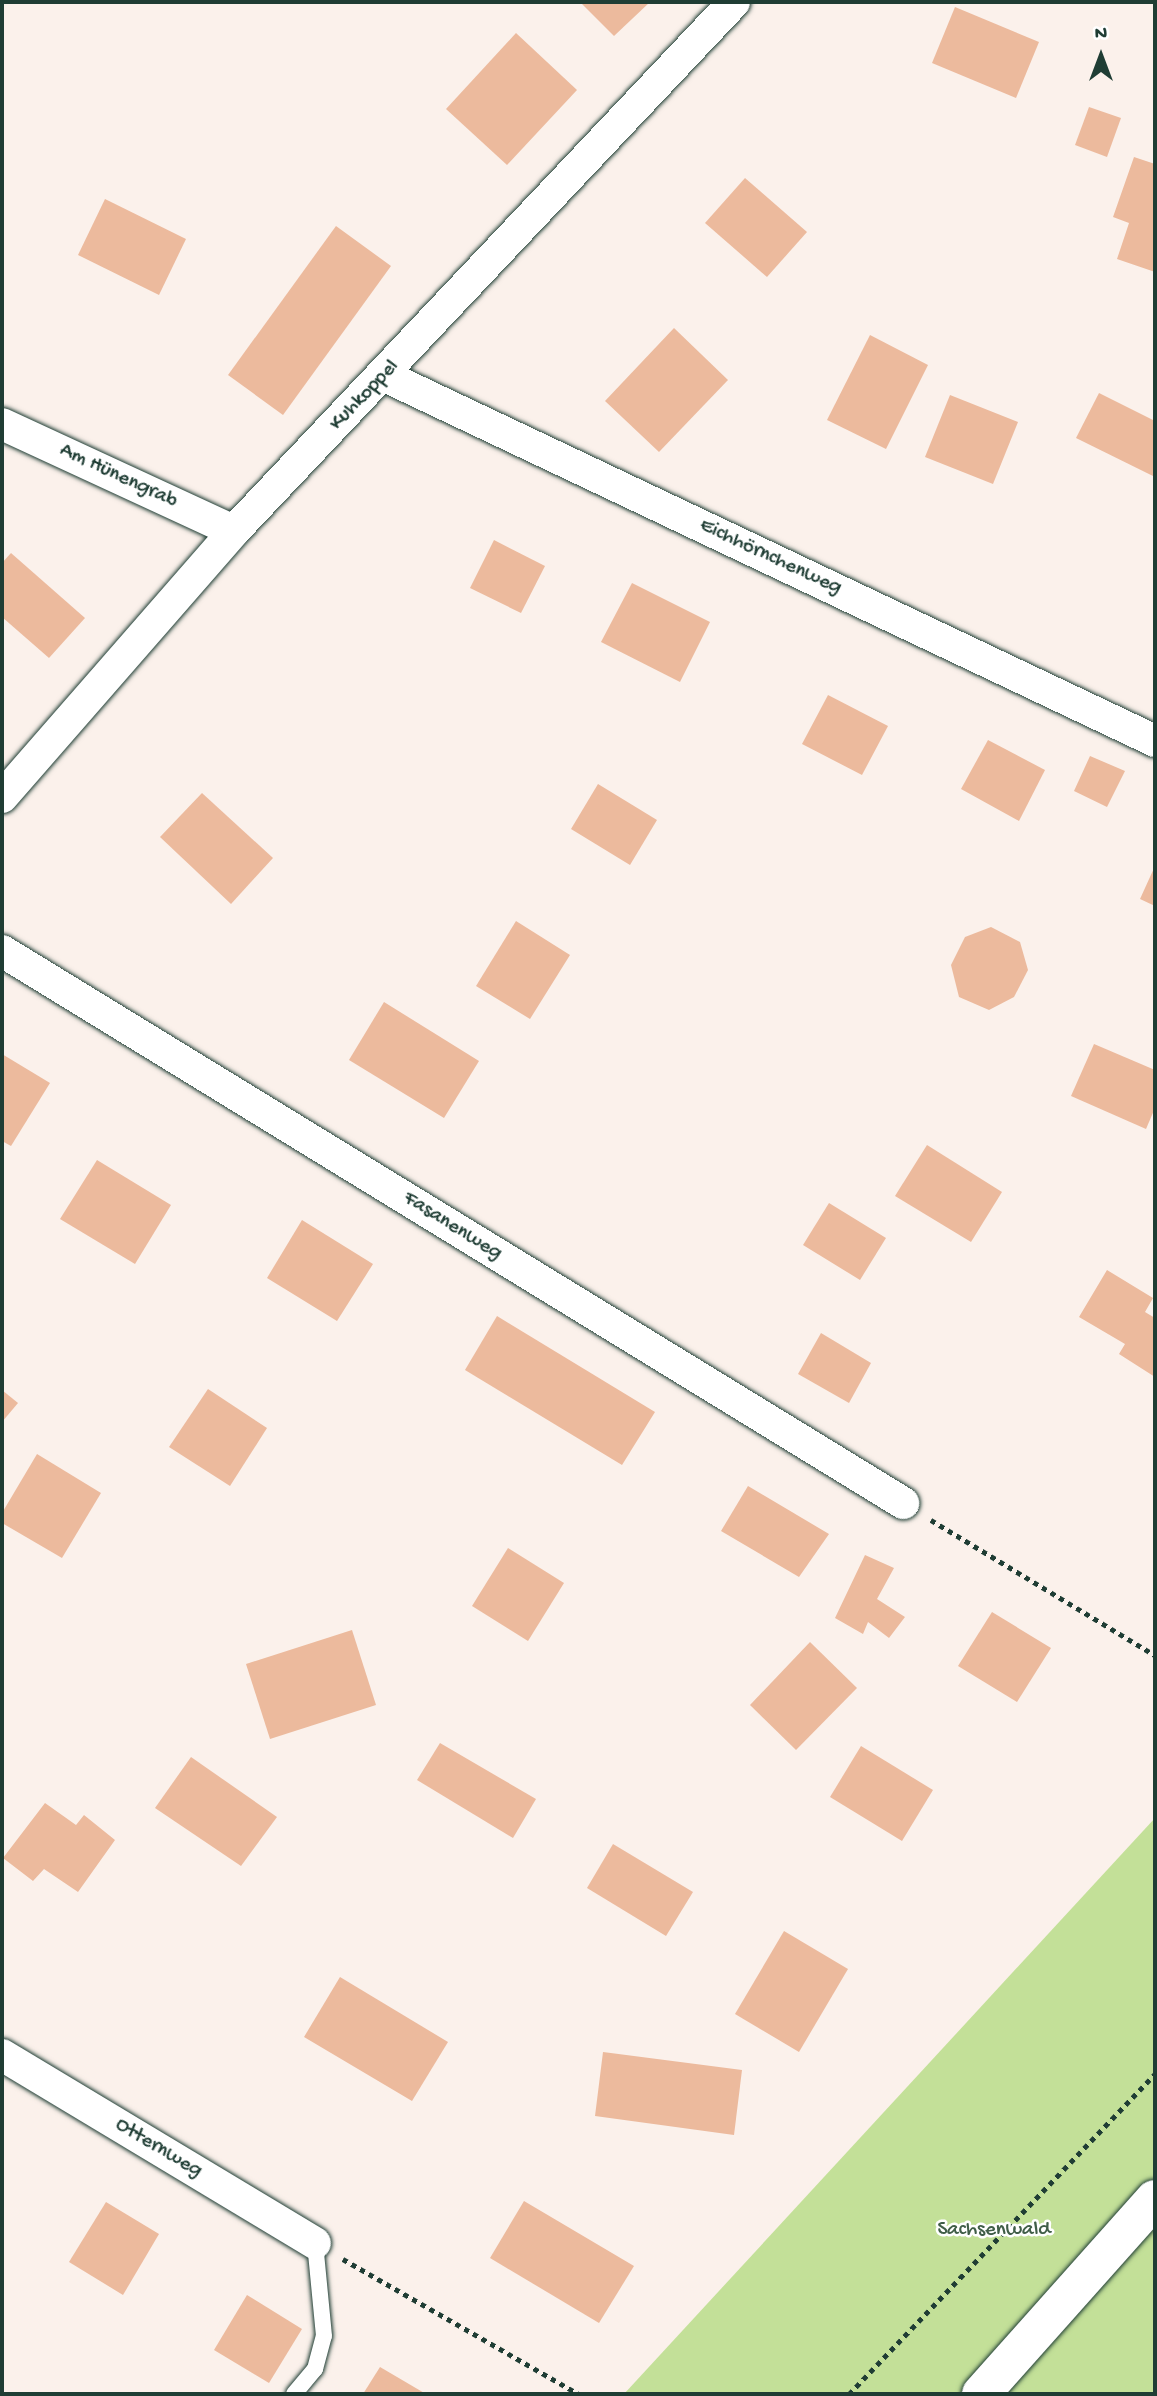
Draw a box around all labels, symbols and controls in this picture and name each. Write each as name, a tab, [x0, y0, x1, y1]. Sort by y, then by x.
north arrow	[1066, 21, 1136, 91]
text: N	[1095, 23, 1107, 46]
street label: Kuhkoppel	[325, 355, 405, 437]
street label: Am Hünengrab	[55, 439, 181, 515]
street label: Eichhörnchenweg	[695, 514, 845, 602]
street label: Fasanenweg	[398, 1187, 506, 1267]
street label: Otternweg	[110, 2113, 206, 2185]
park label: Sachsenwald	[937, 2218, 1051, 2244]

